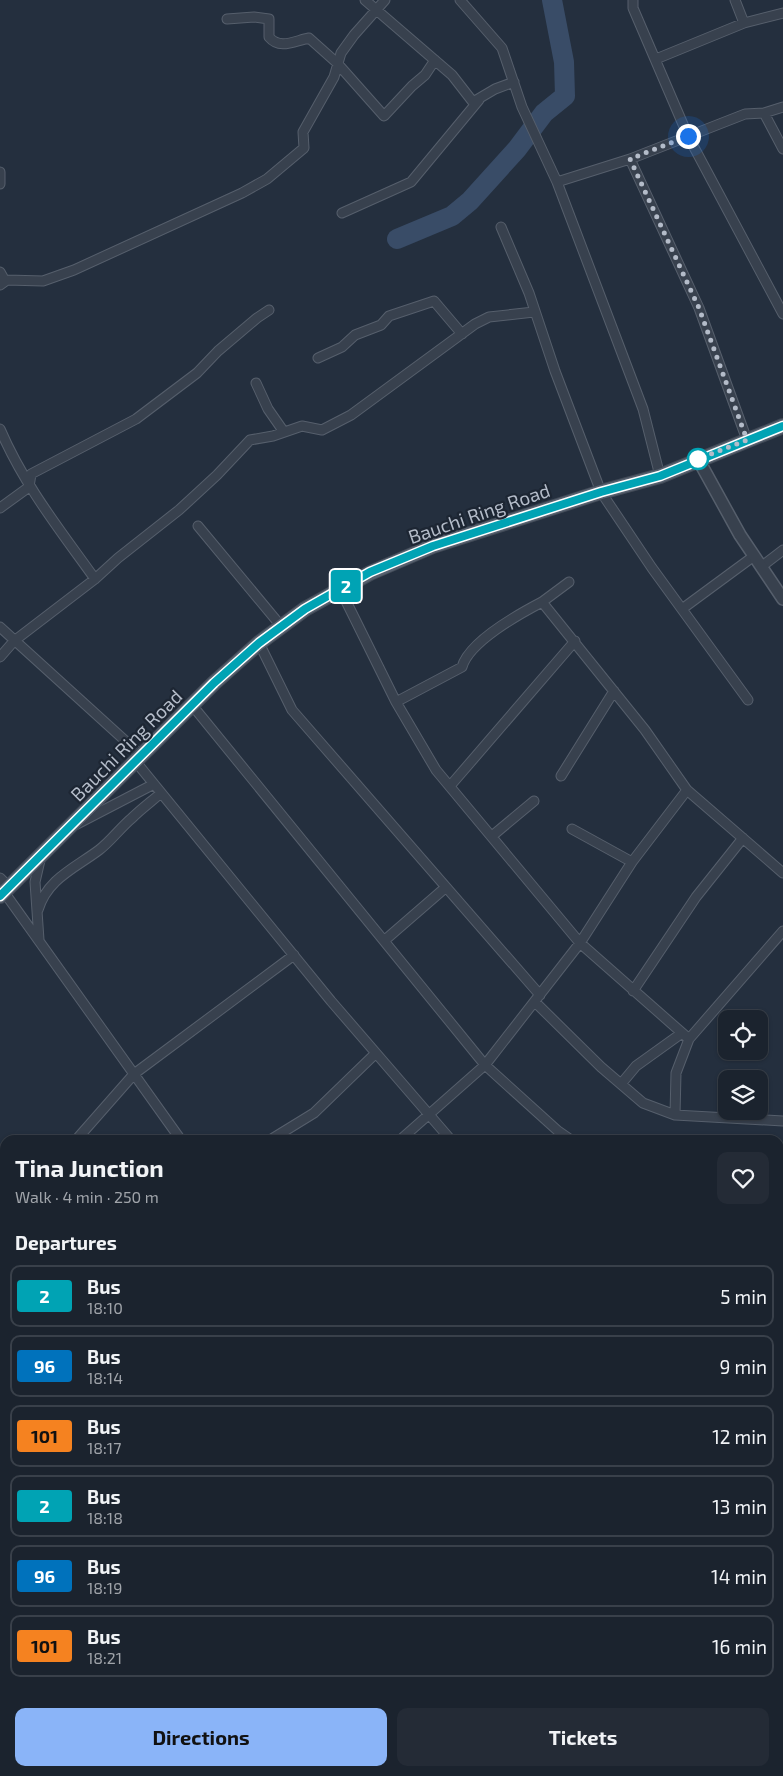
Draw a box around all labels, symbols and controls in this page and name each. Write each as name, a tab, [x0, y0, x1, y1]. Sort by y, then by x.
your location	[676, 124, 701, 149]
unlabelled marker	[687, 448, 709, 470]
street label: Bauchi Ring Road	[405, 478, 553, 548]
line badge: 2	[330, 570, 362, 602]
text: 2	[341, 575, 351, 597]
street label: Bauchi Ring Road	[65, 684, 187, 806]
map controls	[718, 1010, 768, 1120]
button: locate	[718, 1010, 768, 1060]
button: layers	[718, 1070, 768, 1120]
button: heart	[717, 1152, 769, 1204]
text: Tina Junction	[15, 1153, 164, 1182]
text: Walk · 4 min · 250 m	[15, 1187, 159, 1206]
text: Departures	[15, 1231, 117, 1254]
text: Bus	[87, 1275, 121, 1298]
text: 2	[39, 1285, 50, 1307]
text: 5 min	[720, 1285, 767, 1308]
text: 18:10	[87, 1298, 123, 1317]
text: Bus	[87, 1345, 121, 1368]
text: 96	[34, 1355, 55, 1377]
text: 9 min	[719, 1355, 767, 1378]
text: 18:14	[87, 1368, 123, 1387]
text: Bus	[87, 1415, 121, 1438]
text: 101	[31, 1425, 58, 1447]
text: 12 min	[712, 1425, 767, 1448]
text: 18:17	[87, 1438, 121, 1457]
text: Bus	[87, 1485, 121, 1508]
text: 2	[39, 1495, 50, 1517]
text: 13 min	[712, 1495, 767, 1518]
text: 18:18	[87, 1508, 123, 1527]
text: Bus	[87, 1555, 121, 1578]
text: 96	[34, 1565, 55, 1587]
text: 14 min	[711, 1565, 767, 1588]
text: 18:19	[87, 1578, 122, 1597]
text: Bus	[87, 1625, 121, 1648]
text: 101	[31, 1635, 58, 1657]
text: 16 min	[712, 1635, 767, 1658]
text: 18:21	[87, 1648, 122, 1667]
button: Directions	[15, 1708, 387, 1766]
button: Tickets	[397, 1708, 769, 1766]

